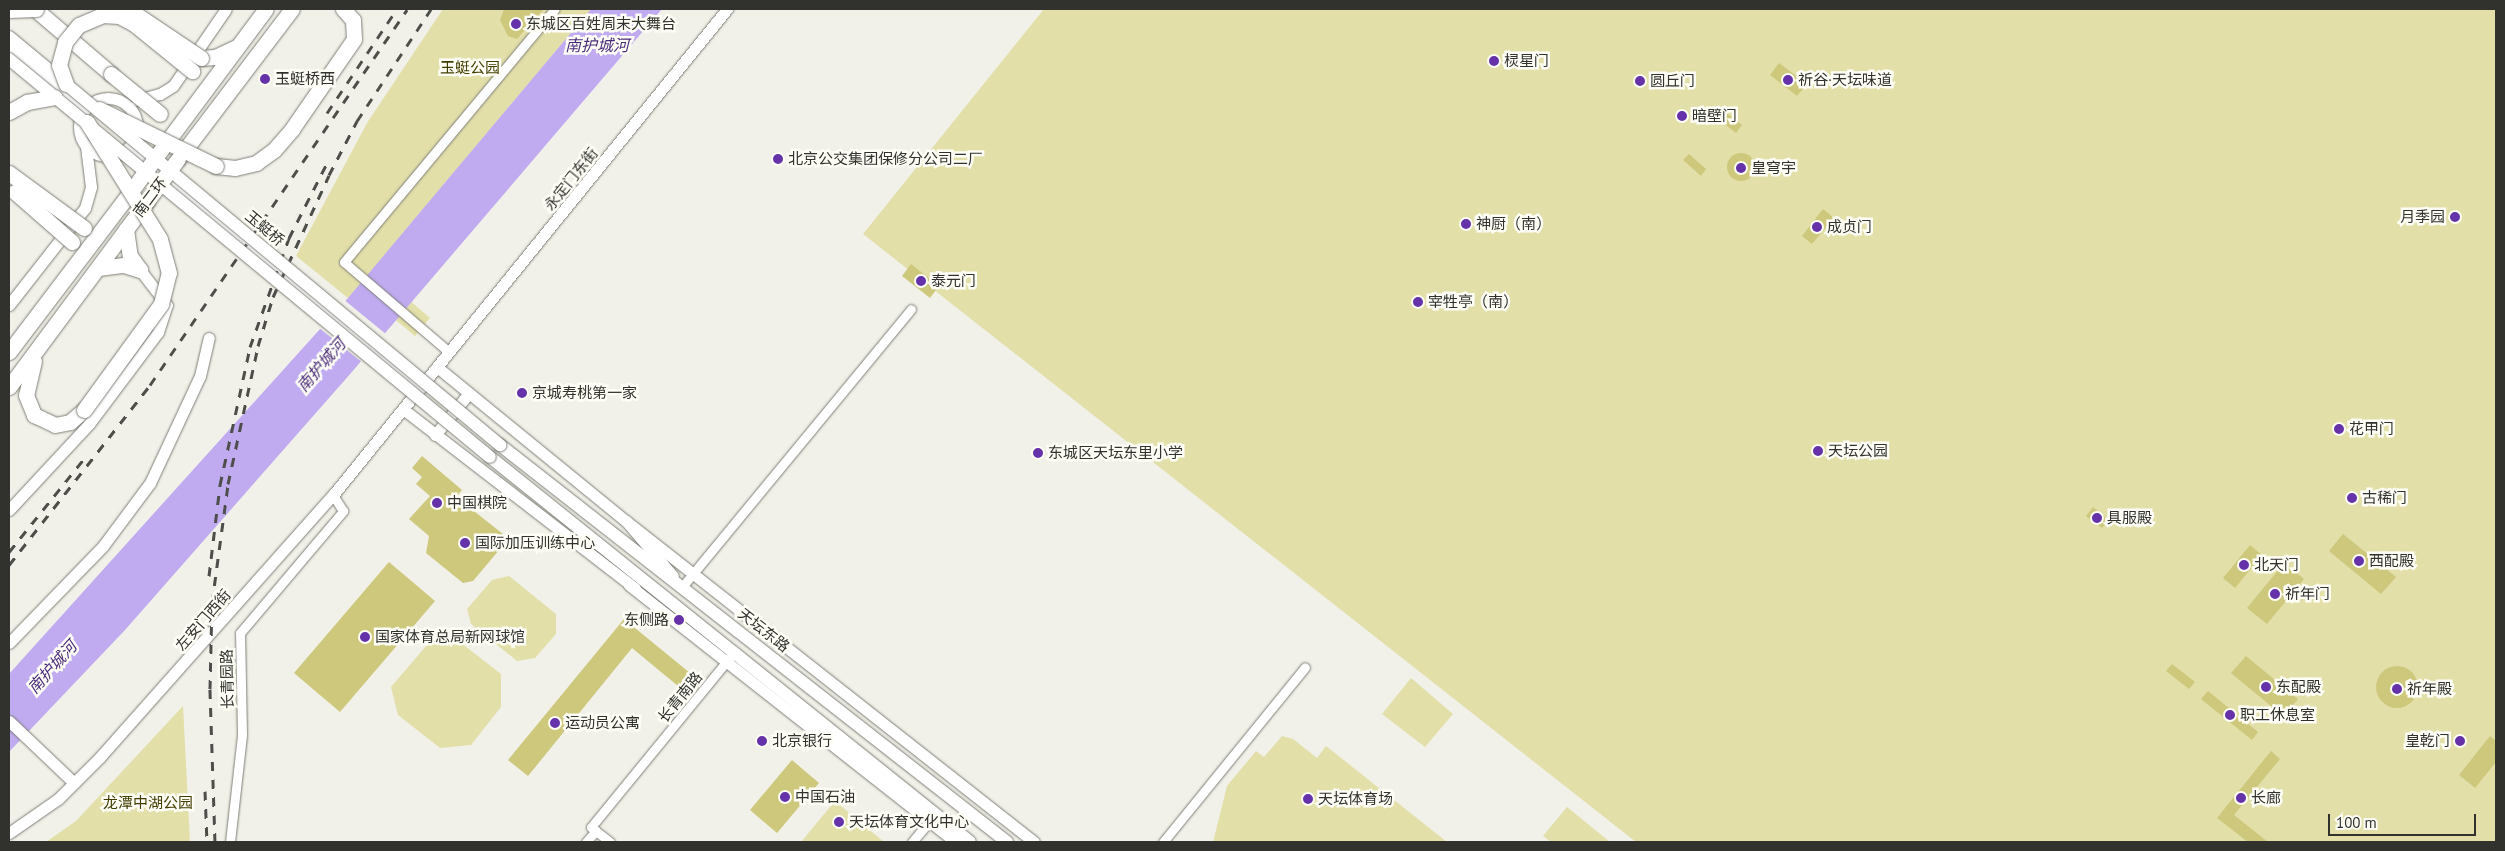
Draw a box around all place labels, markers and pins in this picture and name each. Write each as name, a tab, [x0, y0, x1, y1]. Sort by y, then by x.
place label: 东城区百姓周末大舞台	[526, 15, 676, 33]
marker: 东城区百姓周末大舞台	[510, 18, 522, 30]
place label: 棂星门	[1504, 52, 1549, 70]
marker: 棂星门	[1488, 55, 1500, 67]
place label: 玉蜓桥西	[275, 70, 335, 88]
place label: 祈谷·天坛味道	[1798, 71, 1892, 89]
place label: 圆丘门	[1650, 72, 1695, 90]
marker: 玉蜓桥西	[259, 73, 271, 85]
marker: 祈谷·天坛味道	[1782, 74, 1794, 86]
marker: 圆丘门	[1634, 75, 1646, 87]
place label: 暗壁门	[1692, 107, 1737, 125]
marker: 暗壁门	[1676, 110, 1688, 122]
place label: 北京公交集团保修分公司二厂	[788, 150, 983, 168]
marker: 北京公交集团保修分公司二厂	[772, 153, 784, 165]
place label: 皇穹宇	[1751, 159, 1796, 177]
marker: 皇穹宇	[1735, 162, 1747, 174]
place label: 月季园	[2400, 208, 2445, 226]
marker: 月季园	[2449, 211, 2461, 223]
place label: 神厨（南）	[1476, 215, 1551, 233]
marker: 神厨（南）	[1460, 218, 1472, 230]
place label: 成贞门	[1827, 218, 1872, 236]
marker: 成贞门	[1811, 221, 1823, 233]
place label: 泰元门	[931, 272, 976, 290]
marker: 泰元门	[915, 275, 927, 287]
place label: 宰牲亭（南）	[1428, 293, 1518, 311]
marker: 宰牲亭（南）	[1412, 296, 1424, 308]
place label: 京城寿桃第一家	[532, 384, 637, 402]
marker: 京城寿桃第一家	[516, 387, 528, 399]
place label: 花甲门	[2349, 420, 2394, 438]
marker: 花甲门	[2333, 423, 2345, 435]
place label: 天坛公园	[1828, 442, 1888, 460]
place label: 东城区天坛东里小学	[1048, 444, 1183, 462]
marker: 天坛公园	[1812, 445, 1824, 457]
marker: 东城区天坛东里小学	[1032, 447, 1044, 459]
place label: 古稀门	[2362, 489, 2407, 507]
marker: 古稀门	[2346, 492, 2358, 504]
place label: 中国棋院	[447, 494, 507, 512]
marker: 中国棋院	[431, 497, 443, 509]
place label: 具服殿	[2107, 509, 2152, 527]
marker: 具服殿	[2091, 512, 2103, 524]
place label: 国际加压训练中心	[475, 534, 595, 552]
marker: 国际加压训练中心	[459, 537, 471, 549]
place label: 西配殿	[2369, 552, 2414, 570]
marker: 西配殿	[2353, 555, 2365, 567]
place label: 北天门	[2254, 556, 2299, 574]
marker: 北天门	[2238, 559, 2250, 571]
place label: 祈年门	[2285, 585, 2330, 603]
marker: 祈年门	[2269, 588, 2281, 600]
place label: 东侧路	[624, 611, 669, 629]
marker: 东侧路	[673, 614, 685, 626]
place label: 国家体育总局新网球馆	[375, 628, 525, 646]
marker: 国家体育总局新网球馆	[359, 631, 371, 643]
place label: 东配殿	[2276, 678, 2321, 696]
place label: 祈年殿	[2407, 680, 2452, 698]
marker: 东配殿	[2260, 681, 2272, 693]
marker: 祈年殿	[2391, 683, 2403, 695]
place label: 职工休息室	[2240, 706, 2315, 724]
marker: 职工休息室	[2224, 709, 2236, 721]
place label: 运动员公寓	[565, 714, 640, 732]
marker: 运动员公寓	[549, 717, 561, 729]
place label: 北京银行	[772, 732, 832, 750]
place label: 皇乾门	[2405, 732, 2450, 750]
marker: 北京银行	[756, 735, 768, 747]
marker: 皇乾门	[2454, 735, 2466, 747]
place label: 中国石油	[795, 788, 855, 806]
place label: 长廊	[2251, 789, 2281, 807]
place label: 天坛体育场	[1318, 790, 1393, 808]
marker: 中国石油	[779, 791, 791, 803]
marker: 长廊	[2235, 792, 2247, 804]
marker: 天坛体育场	[1302, 793, 1314, 805]
place label: 天坛体育文化中心	[849, 813, 969, 831]
marker: 天坛体育文化中心	[833, 816, 845, 828]

